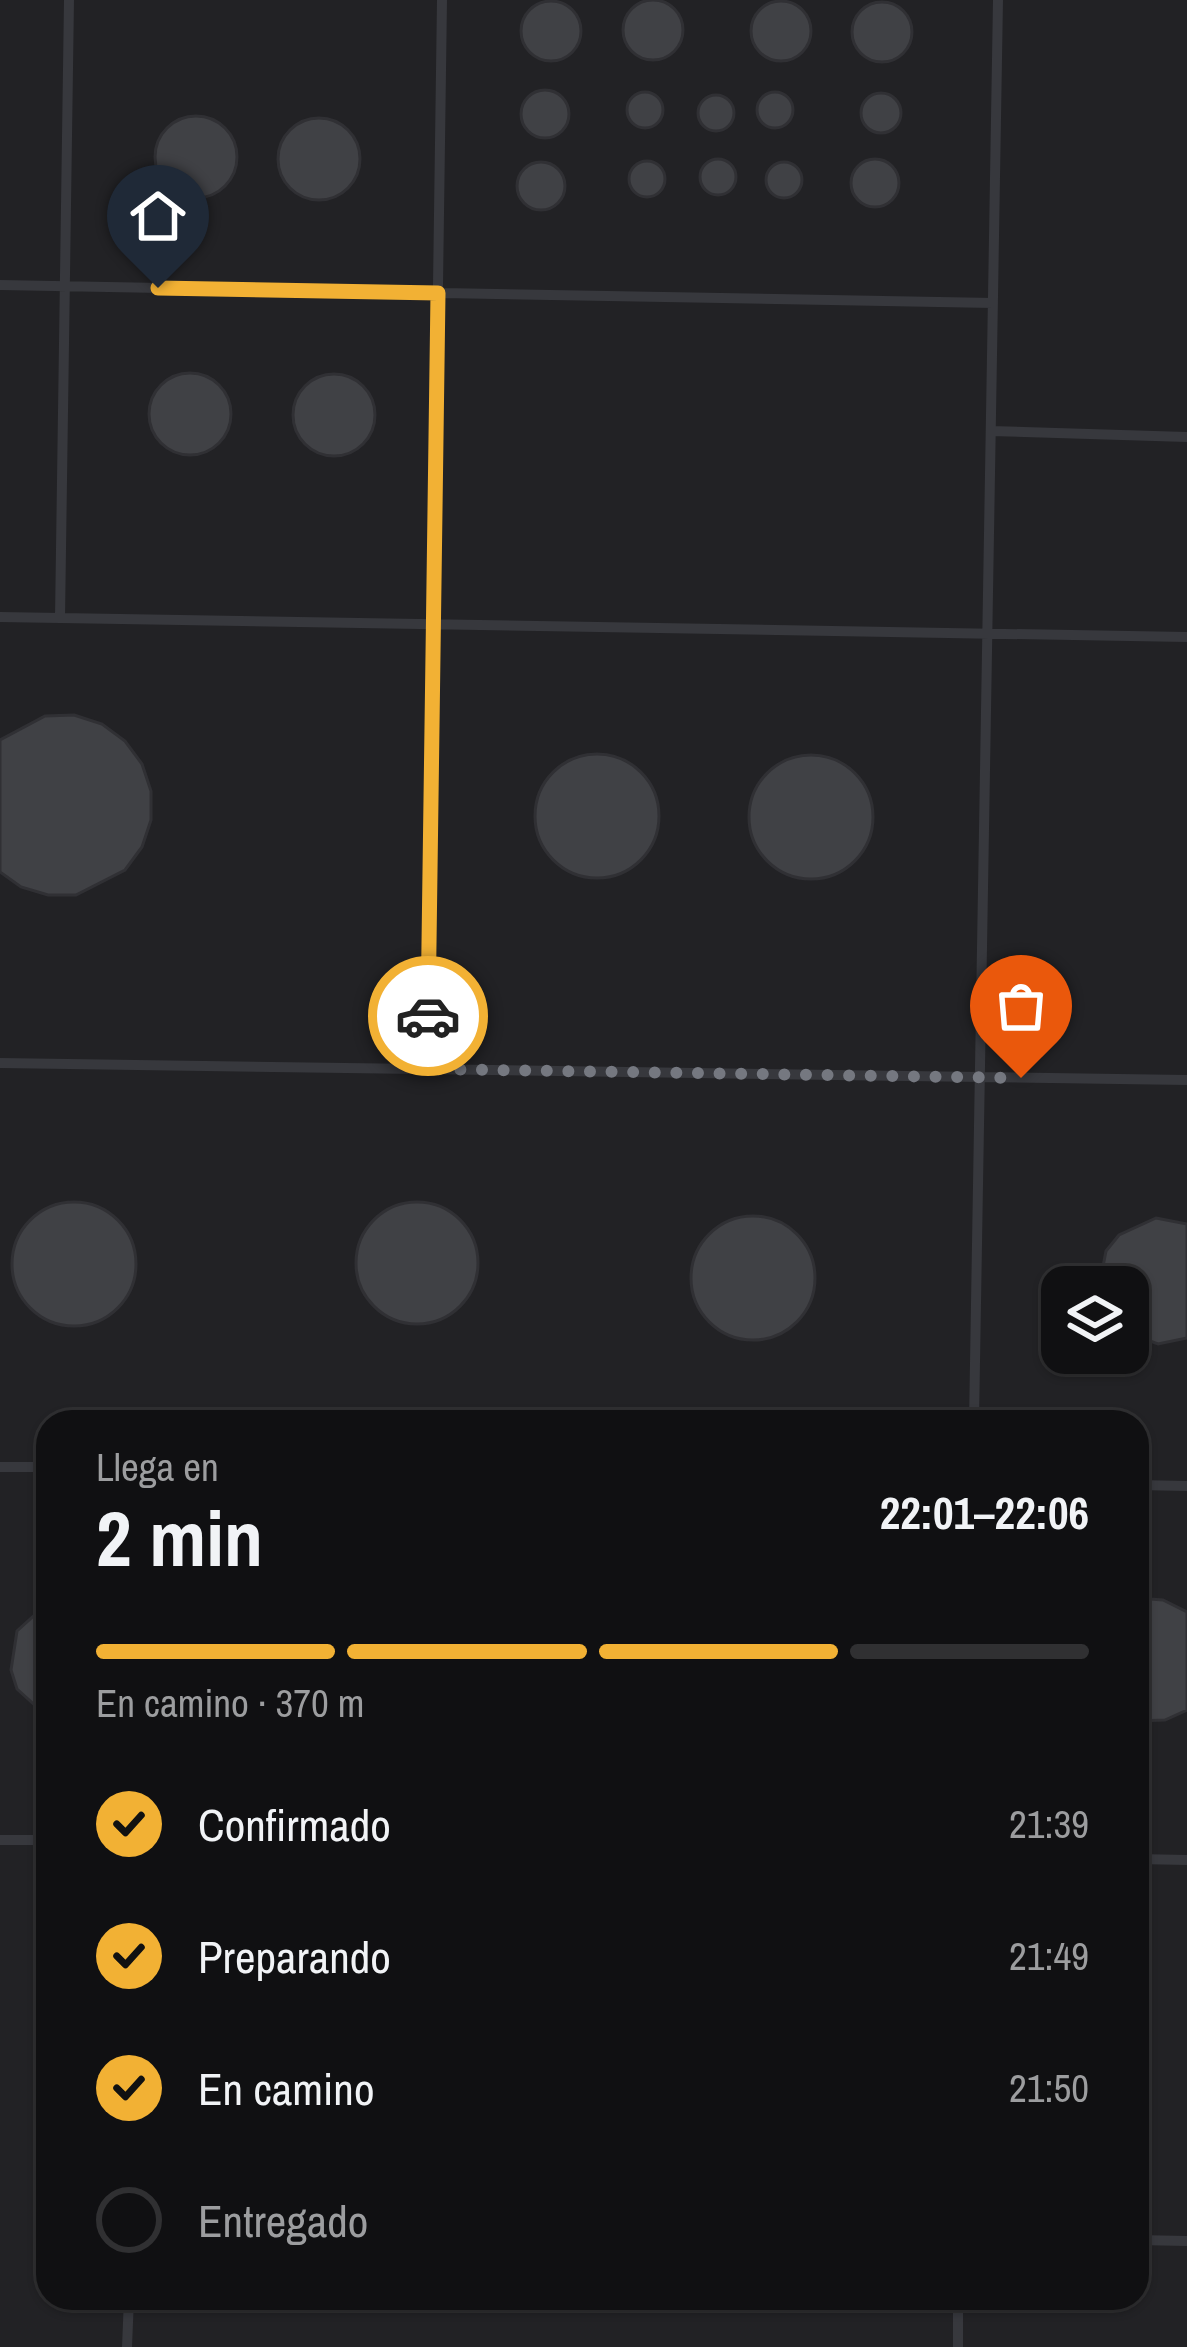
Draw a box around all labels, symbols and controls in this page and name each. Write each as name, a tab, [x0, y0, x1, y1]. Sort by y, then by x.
pin	[107, 165, 209, 288]
icon: home	[125, 183, 191, 249]
pin	[970, 955, 1072, 1078]
courier	[368, 956, 488, 1076]
icon: bag	[988, 973, 1054, 1039]
icon: car	[395, 983, 461, 1049]
map controls	[1041, 1266, 1149, 1374]
button: layers	[1041, 1266, 1149, 1374]
text: Llega en	[96, 1441, 219, 1493]
text: 22:01–22:06	[880, 1482, 1089, 1543]
text: 2 min	[96, 1485, 263, 1590]
text: En camino · 370 m	[96, 1677, 364, 1729]
icon: check	[96, 1791, 162, 1857]
text: Confirmado	[198, 1794, 391, 1855]
text: 21:39	[1009, 1798, 1089, 1850]
icon: check	[96, 1923, 162, 1989]
text: Preparando	[198, 1926, 391, 1987]
text: 21:49	[1009, 1930, 1089, 1982]
icon: check	[96, 2055, 162, 2121]
text: En camino	[198, 2058, 374, 2119]
text: 21:50	[1009, 2062, 1089, 2114]
text: Entregado	[198, 2190, 368, 2251]

